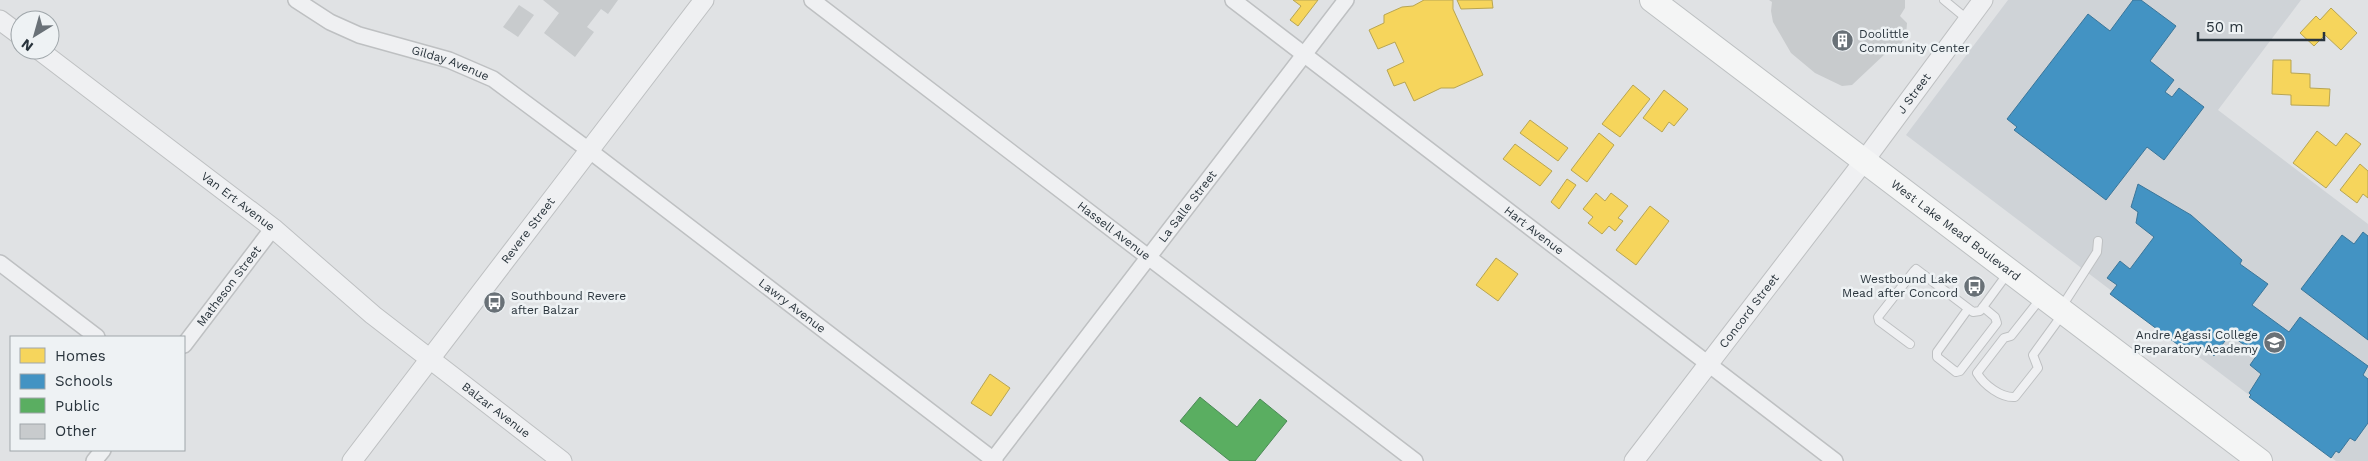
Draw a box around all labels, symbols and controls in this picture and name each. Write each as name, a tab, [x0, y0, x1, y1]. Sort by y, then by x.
north arrow	[10, 10, 60, 60]
scale bar	[2198, 10, 2324, 42]
text: 50 m	[2206, 18, 2243, 36]
place label: Doolittle Community Center	[1859, 27, 1970, 55]
building icon: Doolittle Community Center	[1831, 29, 1855, 53]
text: N	[18, 36, 36, 55]
street label: Gilday Avenue	[410, 43, 491, 84]
street label: J Street	[1894, 70, 1934, 117]
street label: La Salle Street	[1156, 168, 1219, 245]
street label: Van Ert Avenue	[198, 169, 278, 234]
street label: West Lake Mead Boulevard	[1888, 177, 2023, 284]
street label: Revere Street	[498, 195, 558, 266]
street label: Hassell Avenue	[1075, 198, 1153, 263]
street label: Hart Avenue	[1501, 203, 1566, 258]
street label: Matheson Street	[194, 243, 264, 329]
street label: Concord Street	[1716, 271, 1782, 351]
place label: Westbound Lake Mead after Concord	[1842, 272, 1958, 300]
bus stop icon: Westbound Lake Mead after Concord	[1962, 274, 1986, 298]
street label: Lawry Avenue	[756, 276, 829, 336]
place label: Southbound Revere after Balzar	[511, 289, 626, 317]
bus stop icon: Southbound Revere after Balzar	[483, 291, 507, 315]
place label: Andre Agassi College Preparatory Academy	[2134, 328, 2259, 356]
school or university icon: Andre Agassi College Preparatory Academy	[2262, 330, 2286, 354]
legend	[10, 336, 185, 451]
text: Homes	[55, 347, 106, 365]
text: Schools	[55, 372, 113, 390]
street label: Balzar Avenue	[459, 379, 533, 441]
text: Public	[55, 397, 100, 415]
text: Other	[55, 422, 97, 440]

